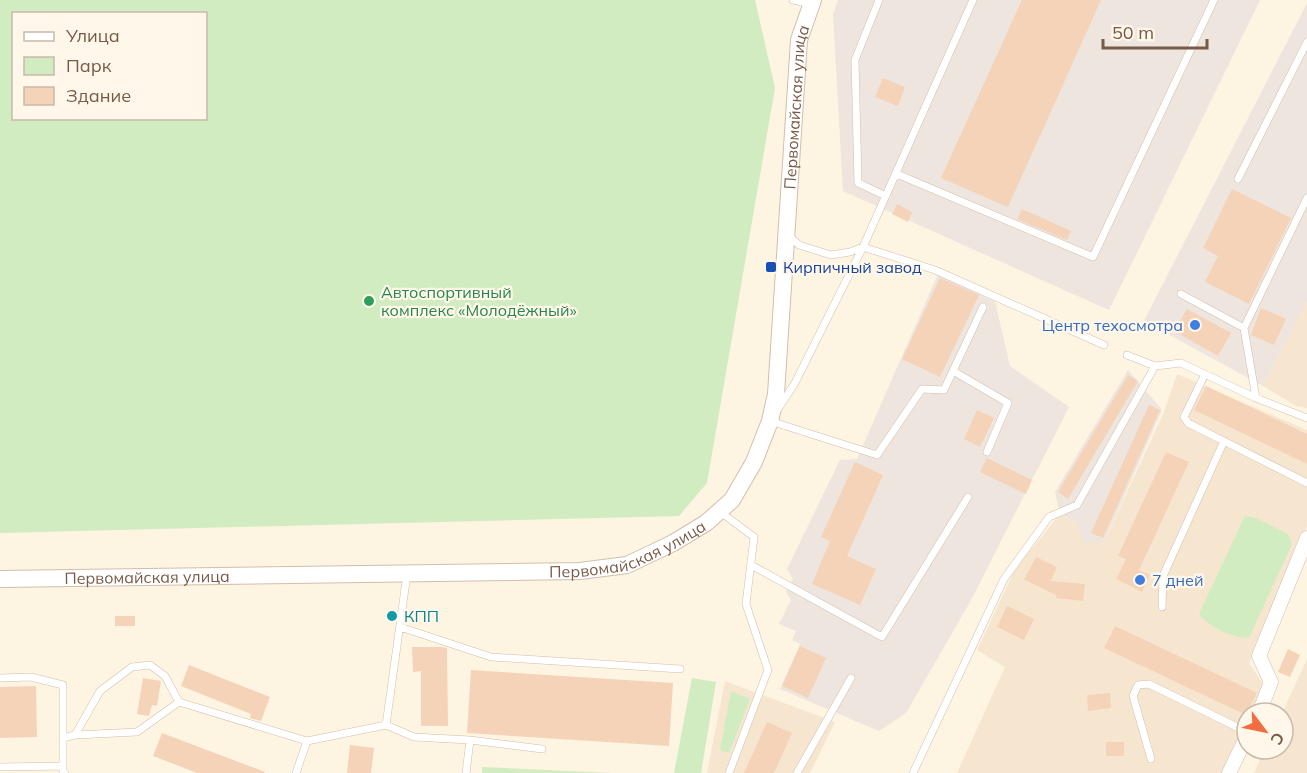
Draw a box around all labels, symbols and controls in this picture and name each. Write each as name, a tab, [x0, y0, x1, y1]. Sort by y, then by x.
legend	[12, 12, 207, 120]
scale bar	[1103, 12, 1206, 50]
text: 50 m	[1112, 21, 1154, 44]
street label: Первомайская улица	[779, 22, 814, 190]
text: Улица	[65, 24, 120, 47]
text: Парк	[66, 54, 112, 77]
text: Здание	[66, 84, 131, 107]
place label: Кирпичный завод	[783, 257, 922, 277]
marker: Кирпичный завод	[764, 260, 778, 274]
place label: Автоспортивный комплекс «Молодёжный»	[381, 282, 577, 320]
marker: Автоспортивный комплекс «Молодёжный»	[362, 294, 376, 308]
place label: Центр техосмотра	[1042, 315, 1183, 335]
marker: Центр техосмотра	[1188, 318, 1202, 332]
street label: Первомайская улица	[549, 516, 709, 581]
street label: Первомайская улица	[64, 566, 230, 588]
place label: 7 дней	[1152, 570, 1203, 590]
marker: 7 дней	[1133, 573, 1147, 587]
place label: КПП	[404, 606, 439, 626]
marker: КПП	[385, 609, 399, 623]
north arrow	[1235, 701, 1295, 761]
text: С	[1266, 729, 1289, 749]

